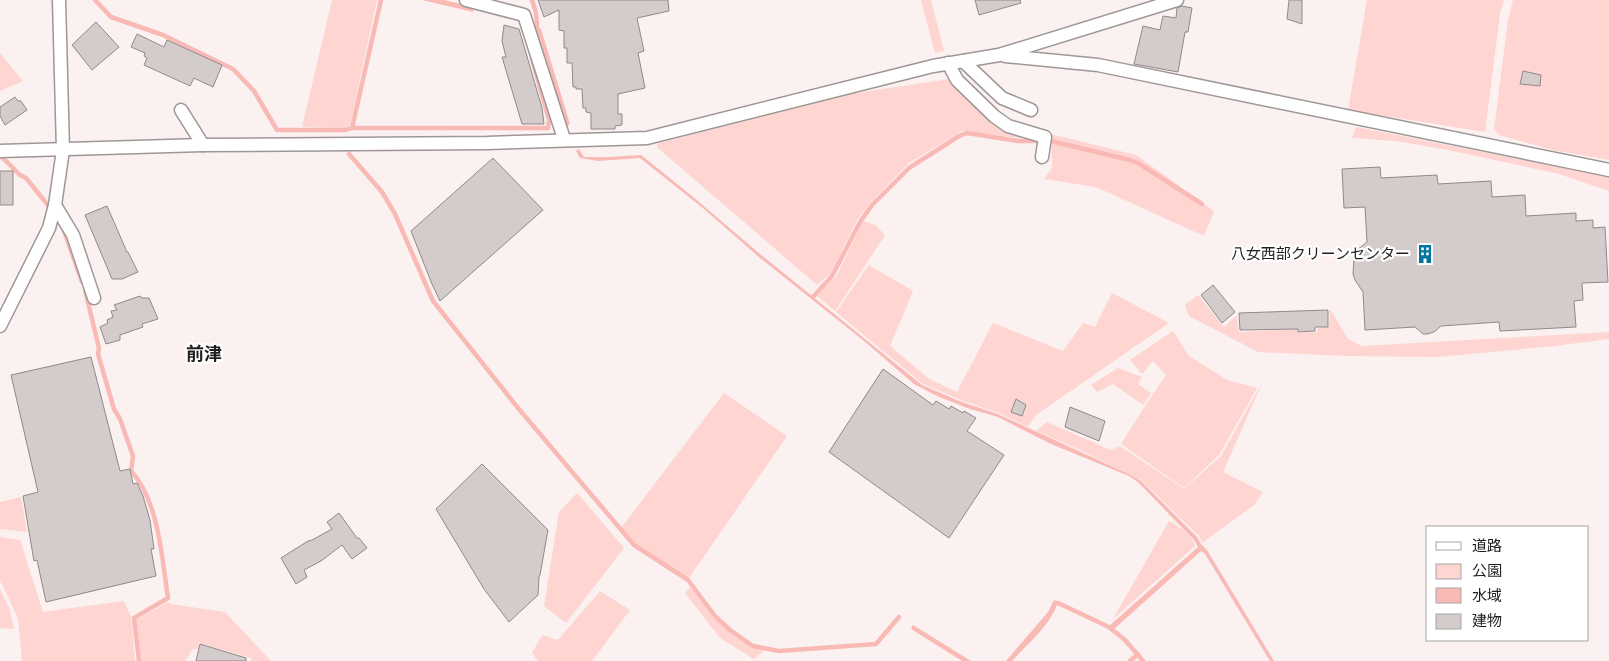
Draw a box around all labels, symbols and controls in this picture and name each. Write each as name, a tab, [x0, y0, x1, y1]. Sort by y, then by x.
building icon: 八女西部クリーンセンター	[1414, 243, 1436, 265]
place label: 八女西部クリーンセンター	[1231, 245, 1410, 263]
district label: 前津	[186, 343, 222, 365]
legend	[1426, 526, 1589, 641]
text: 道路	[1472, 537, 1502, 555]
text: 公園	[1472, 562, 1502, 580]
text: 水域	[1472, 587, 1502, 605]
text: 建物	[1472, 612, 1502, 630]

